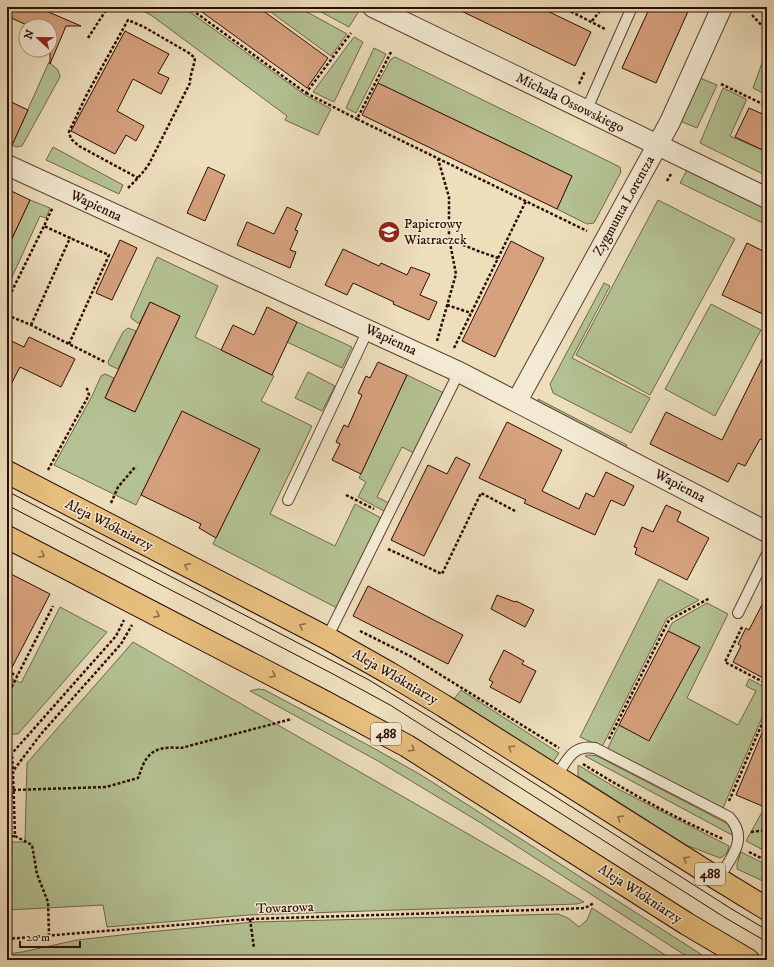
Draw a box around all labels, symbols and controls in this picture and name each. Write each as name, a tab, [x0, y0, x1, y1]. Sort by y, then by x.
north arrow	[18, 18, 58, 58]
text: N	[21, 28, 38, 41]
street label: Michała Ossowskiego	[513, 69, 627, 137]
street label: Zygmunta Lorentza	[589, 153, 659, 259]
street label: Wapienna	[66, 186, 125, 226]
place label: Papierowy Wiatraczek	[403, 215, 467, 249]
school or university icon: Papierowy Wiatraczek	[376, 219, 402, 245]
street label: Wapienna	[361, 320, 420, 360]
street label: Wapienna	[651, 465, 709, 507]
street label: Aleja Włókniarzy	[62, 495, 156, 555]
one-way arrow	[37, 550, 45, 558]
one-way arrow	[183, 563, 191, 571]
one-way arrow	[153, 610, 160, 618]
one-way arrow	[299, 623, 306, 630]
street label: Aleja Włókniarzy	[349, 645, 442, 709]
one-way arrow	[268, 670, 276, 678]
road number: 488	[371, 723, 401, 745]
one-way arrow	[408, 744, 415, 752]
one-way arrow	[508, 746, 515, 753]
one-way arrow	[617, 815, 624, 823]
one-way arrow	[683, 857, 690, 864]
street label: Aleja Włókniarzy	[595, 860, 686, 928]
road number: 488	[695, 863, 725, 885]
street label: Towarowa	[256, 898, 314, 918]
scale bar	[20, 923, 80, 949]
text: 20 m	[26, 930, 50, 945]

